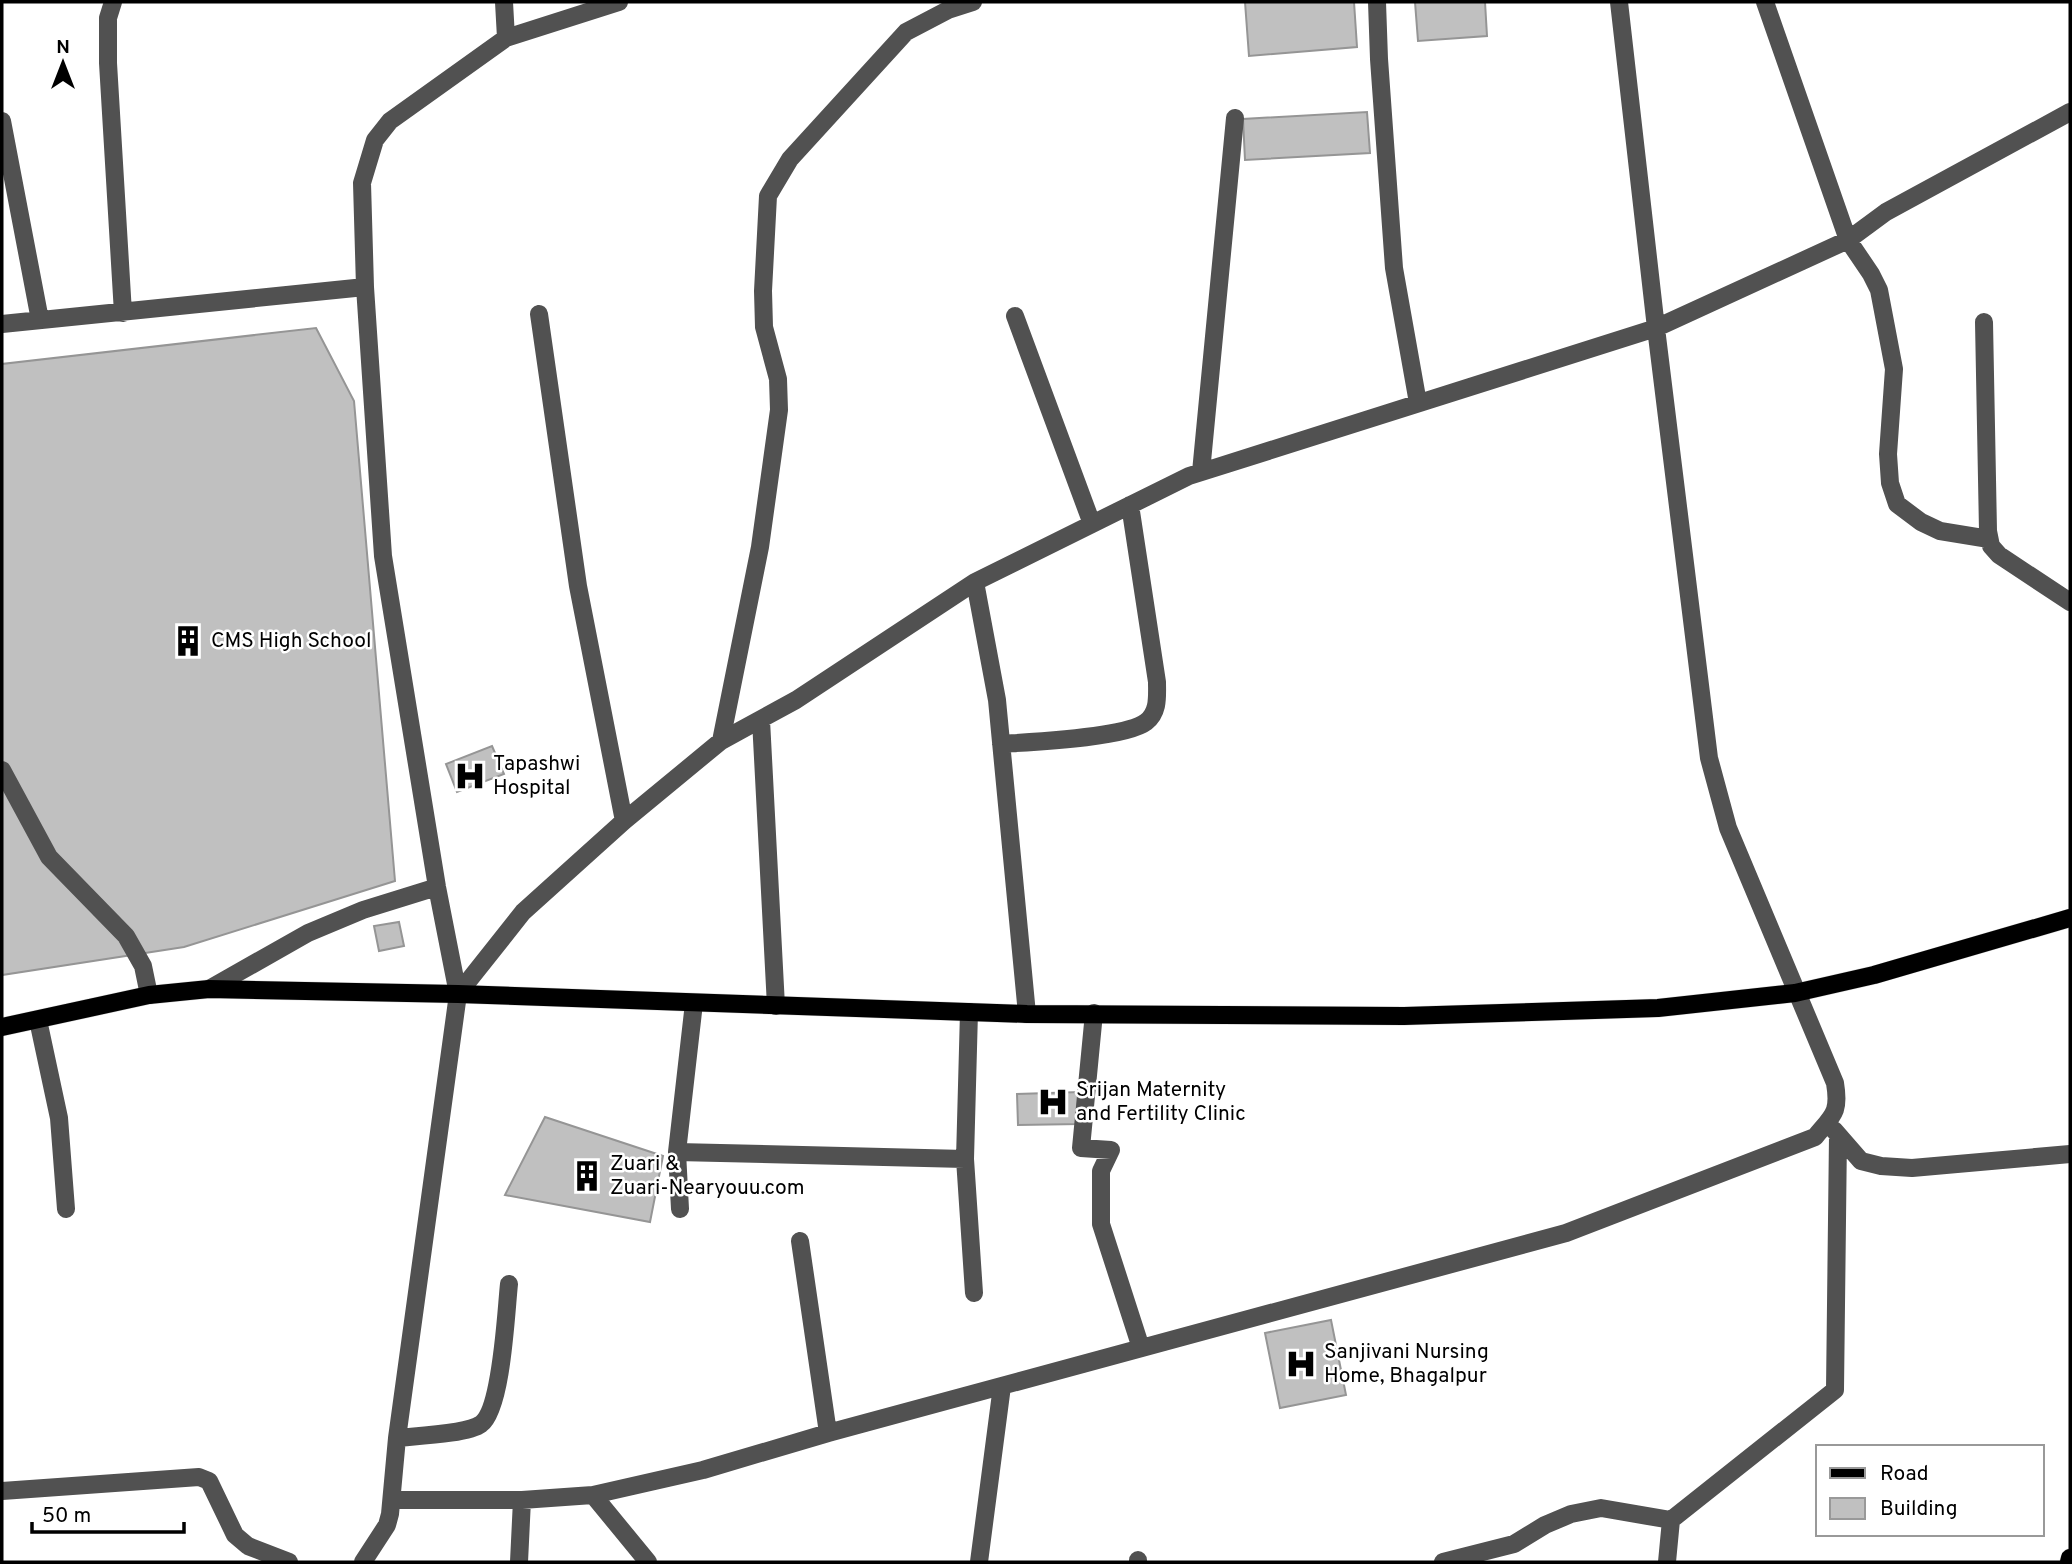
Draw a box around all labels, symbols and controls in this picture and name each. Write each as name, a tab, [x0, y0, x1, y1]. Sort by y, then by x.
north arrow	[28, 28, 98, 98]
text: N	[56, 36, 70, 60]
building icon: CMS High School	[171, 624, 205, 658]
place label: CMS High School	[211, 628, 372, 655]
place label: Tapashwi Hospital	[493, 751, 580, 802]
hospital icon: Tapashwi Hospital	[453, 759, 487, 793]
place label: Srijan Maternity and Fertility Clinic	[1076, 1077, 1246, 1128]
hospital icon: Srijan Maternity and Fertility Clinic	[1036, 1085, 1070, 1119]
place label: Zuari & Zuari-Nearyouu.com	[610, 1151, 805, 1202]
building icon: Zuari & Zuari-Nearyouu.com	[570, 1159, 604, 1193]
place label: Sanjivani Nursing Home, Bhagalpur	[1324, 1339, 1489, 1390]
hospital icon: Sanjivani Nursing Home, Bhagalpur	[1284, 1347, 1318, 1381]
legend	[1816, 1445, 2044, 1536]
text: Road	[1880, 1461, 1929, 1488]
scale bar	[32, 1490, 184, 1534]
text: Building	[1880, 1496, 1958, 1523]
text: 50 m	[42, 1503, 91, 1530]

